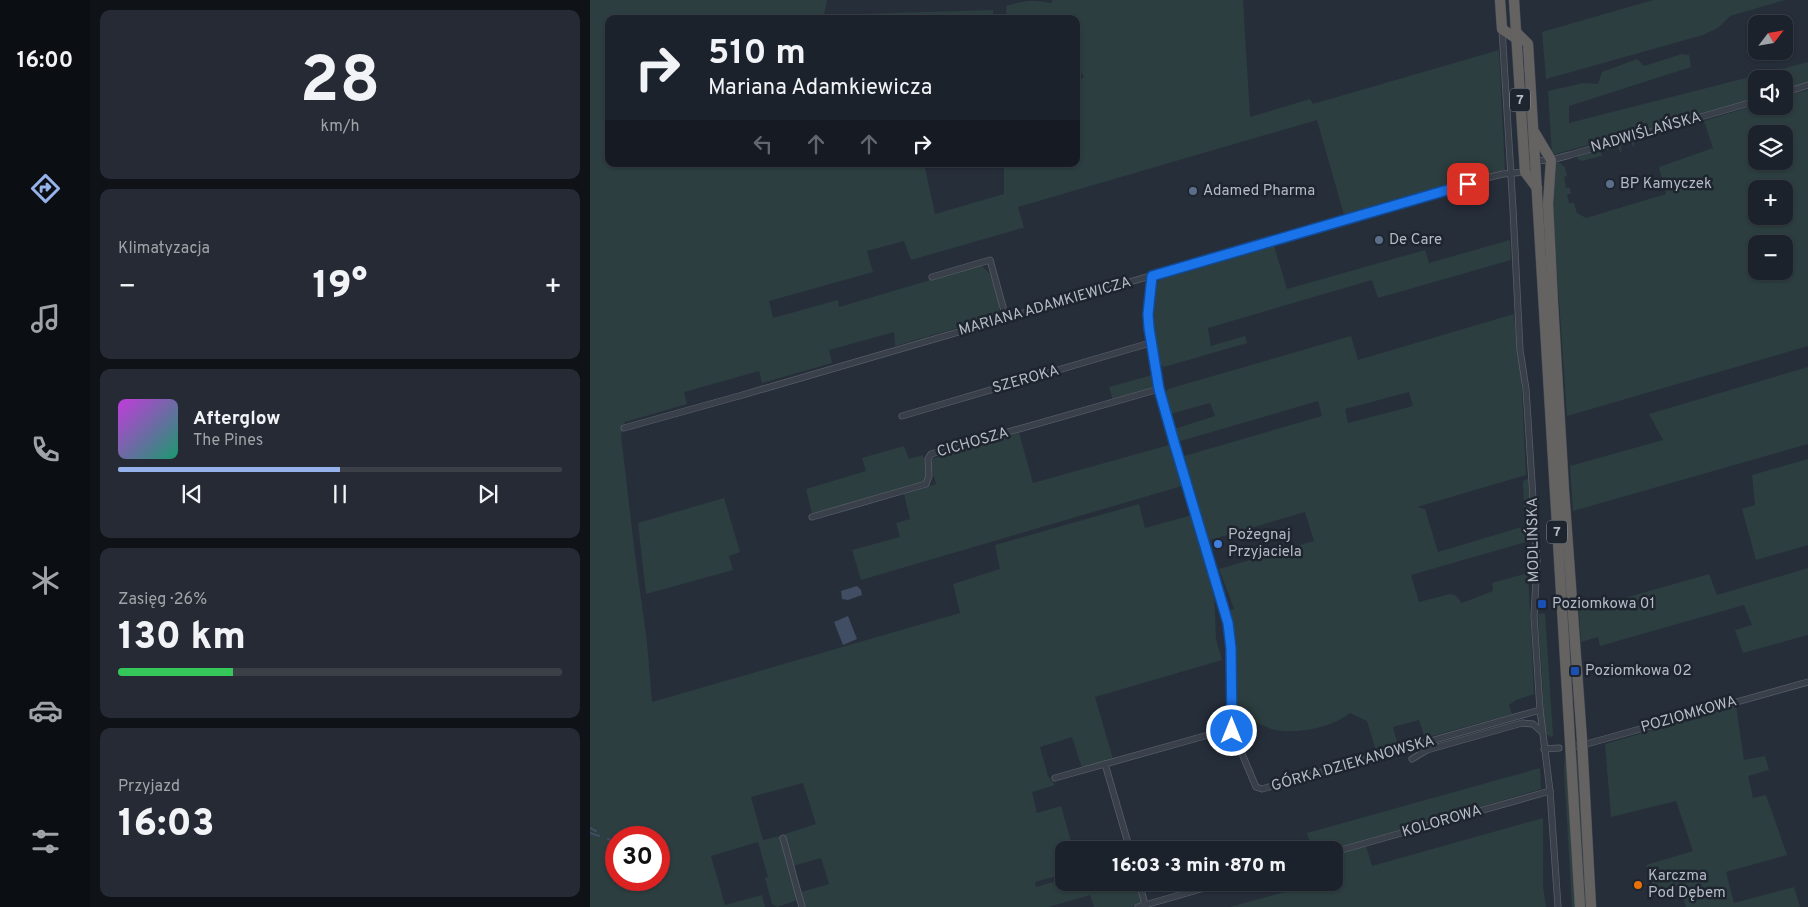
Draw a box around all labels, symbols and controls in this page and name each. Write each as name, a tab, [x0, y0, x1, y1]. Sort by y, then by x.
north arrow	[1748, 15, 1792, 60]
map controls	[1748, 15, 1793, 280]
text: 510 m	[708, 32, 806, 76]
icon: right	[625, 35, 690, 100]
text: 28	[300, 43, 380, 125]
text: 16:00	[17, 48, 73, 75]
button: sound	[1748, 70, 1793, 115]
text: Mariana Adamkiewicza	[708, 75, 932, 102]
road number: 7	[1510, 88, 1530, 112]
street label: NADWIŚLAŃSKA	[1588, 106, 1703, 158]
text: km/h	[321, 117, 359, 137]
button: layers	[1748, 125, 1793, 170]
icon: left	[749, 130, 777, 158]
icon: ahead	[802, 130, 830, 158]
icon: ahead	[855, 130, 883, 158]
icon: right	[908, 130, 936, 158]
pin	[1447, 163, 1489, 205]
icon: arrive	[1454, 170, 1482, 198]
icon: directions	[28, 171, 63, 206]
place label: BP Kamyczek	[1620, 175, 1712, 194]
marker: BP Kamyczek	[1604, 178, 1616, 190]
button: +	[1748, 180, 1793, 225]
place label: Adamed Pharma	[1203, 182, 1315, 201]
marker: Adamed Pharma	[1187, 185, 1199, 197]
place label: De Care	[1389, 231, 1442, 250]
marker: De Care	[1373, 234, 1385, 246]
button: −	[1748, 235, 1793, 280]
text: Klimatyzacja	[118, 239, 210, 259]
text: 19°	[312, 263, 368, 312]
text: −	[118, 270, 136, 306]
text: +	[544, 270, 562, 306]
street label: MARIANA ADAMKIEWICZA	[957, 273, 1133, 341]
icon: music	[28, 301, 63, 336]
street label: SZEROKA	[991, 361, 1061, 399]
text: Afterglow	[193, 407, 281, 431]
street label: CICHOSZA	[935, 424, 1011, 462]
text: The Pines	[193, 431, 263, 451]
icon: phone	[28, 432, 63, 467]
icon: previous	[178, 480, 206, 508]
icon: pause	[326, 480, 354, 508]
icon: next	[474, 480, 502, 508]
street label: MODLIŃSKA	[1523, 497, 1544, 583]
road number: 7	[1547, 520, 1567, 544]
place label: Pożegnaj Przyjaciela	[1228, 526, 1302, 562]
marker: Pożegnaj Przyjaciela	[1212, 538, 1224, 550]
icon: climate	[28, 563, 63, 598]
text: Zasięg · 26%	[118, 590, 207, 610]
place label: Poziomkowa 01	[1552, 595, 1655, 614]
marker: Poziomkowa 01	[1536, 598, 1548, 610]
text: 130 km	[118, 614, 246, 663]
place label: Poziomkowa 02	[1585, 662, 1692, 681]
marker: Poziomkowa 02	[1569, 665, 1581, 677]
street label: POZIOMKOWA	[1639, 692, 1739, 738]
icon: car	[28, 693, 63, 728]
position arrow	[1205, 704, 1257, 756]
street label: GÓRKA DZIEKANOWSKA	[1269, 730, 1437, 796]
text: Przyjazd	[118, 777, 180, 797]
text: 16:03	[118, 801, 215, 850]
street label: KOLOROWA	[1400, 802, 1484, 842]
icon: filters	[28, 824, 63, 859]
speed limit sign: 30	[605, 826, 670, 891]
text: 16:03 · 3 min · 870 m	[1112, 854, 1286, 878]
place label: Karczma Pod Dębem	[1648, 867, 1726, 903]
marker: Karczma Pod Dębem	[1632, 879, 1644, 891]

